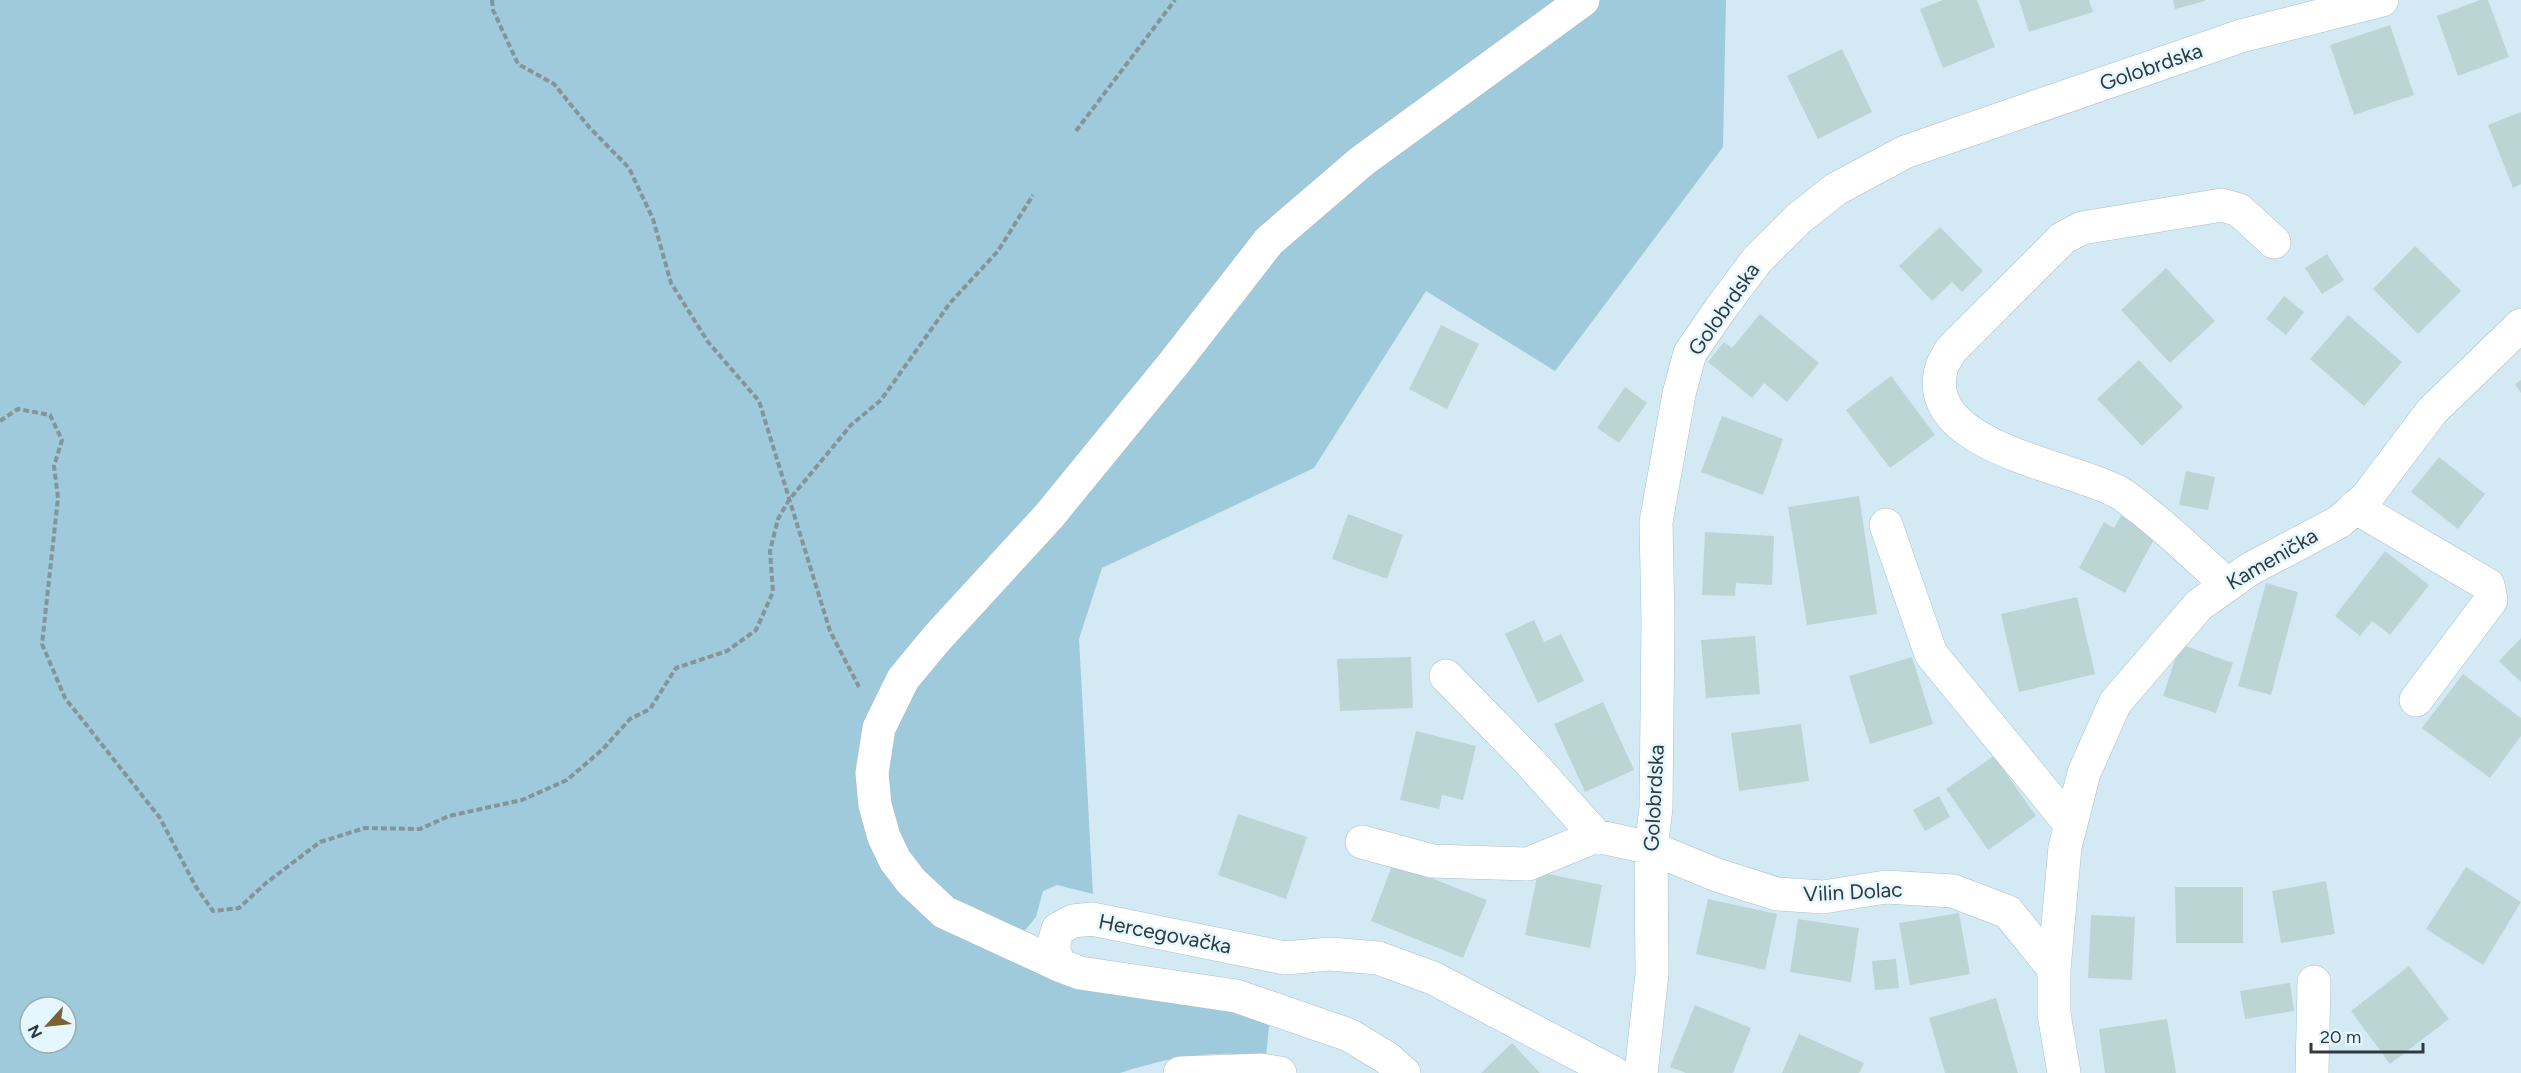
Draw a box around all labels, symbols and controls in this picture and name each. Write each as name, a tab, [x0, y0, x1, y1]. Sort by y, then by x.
street label: Golobrdska	[2096, 37, 2206, 96]
street label: Golobrdska	[1683, 258, 1765, 360]
street label: Kamenička	[2222, 522, 2322, 595]
street label: Golobrdska	[1638, 744, 1669, 852]
street label: Vilin Dolac	[1803, 876, 1903, 907]
street label: Hercegovačka	[1097, 908, 1234, 959]
north arrow	[18, 995, 78, 1055]
scale bar	[2311, 1016, 2424, 1054]
text: N	[24, 1022, 46, 1041]
text: 20 m	[2320, 1026, 2361, 1048]

